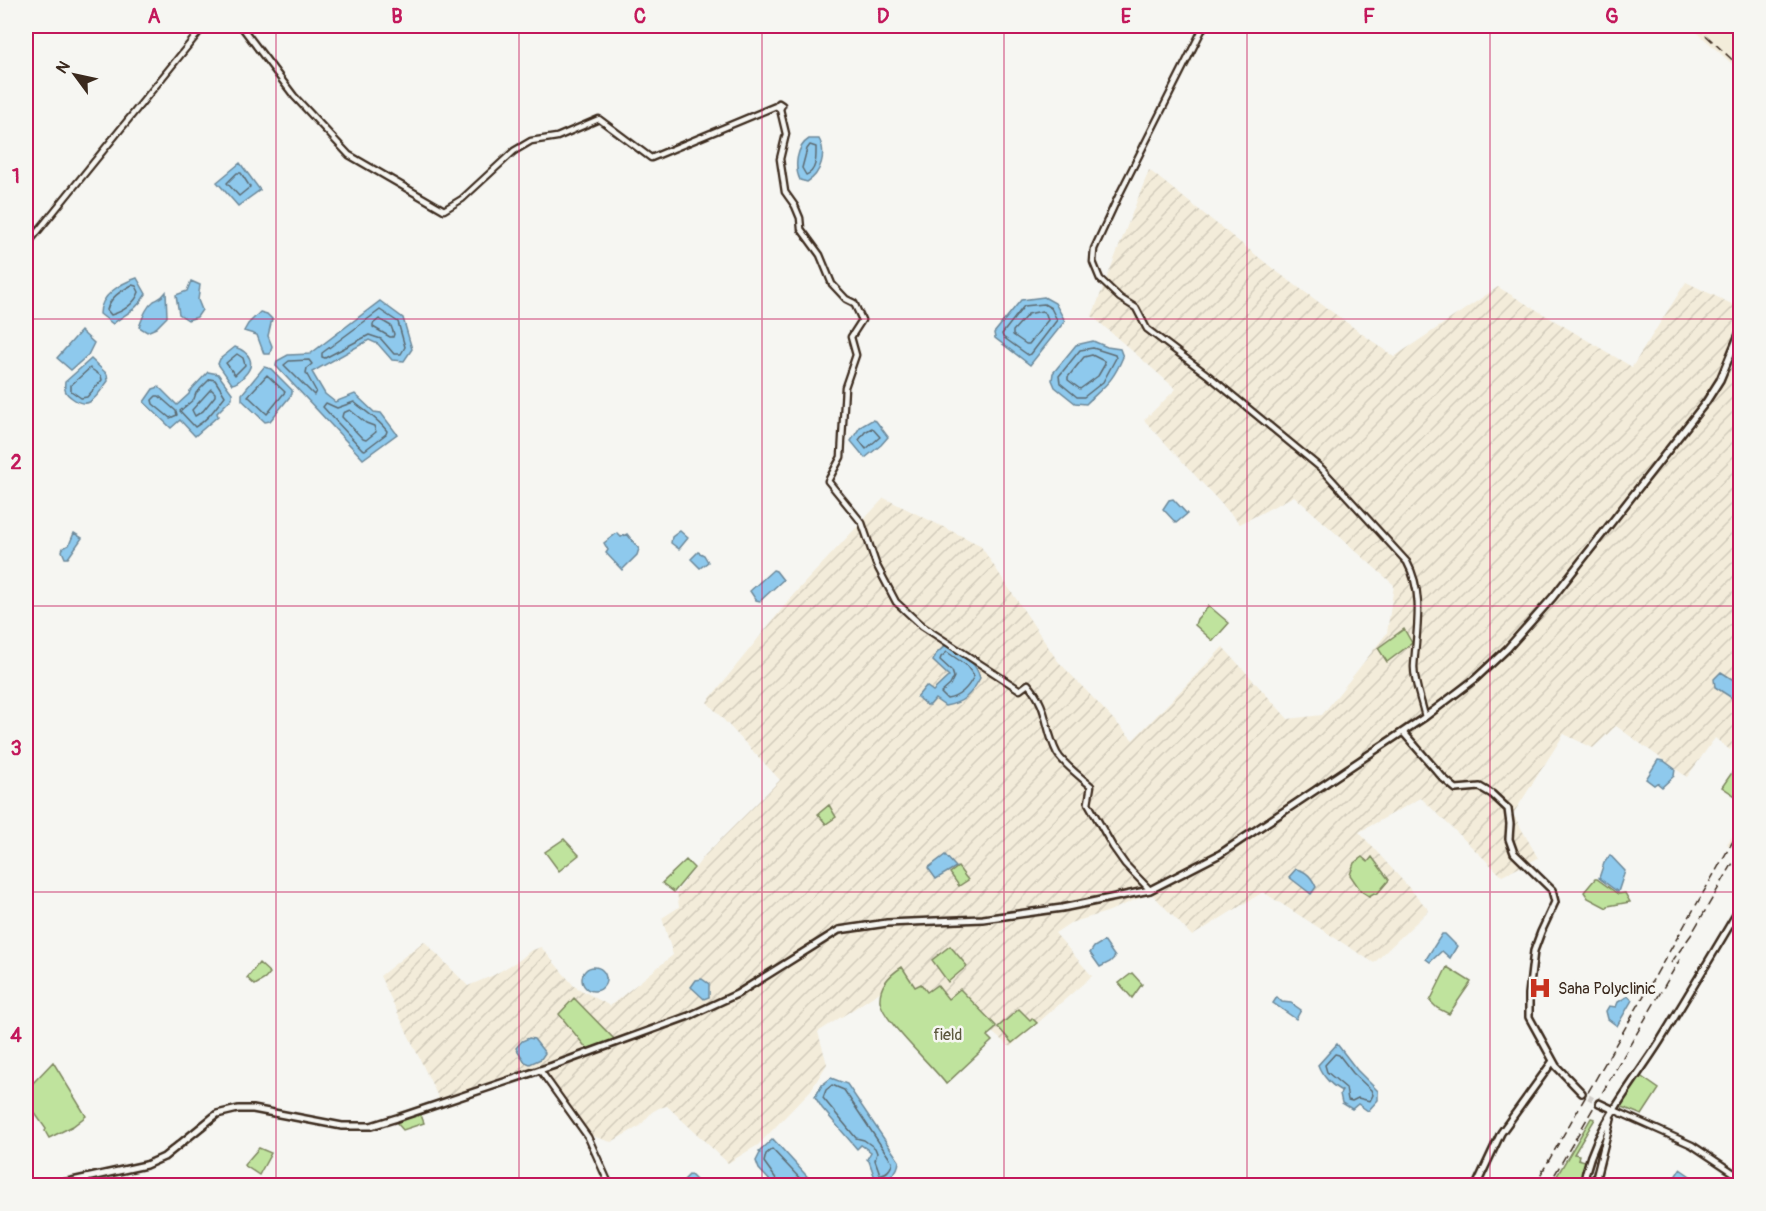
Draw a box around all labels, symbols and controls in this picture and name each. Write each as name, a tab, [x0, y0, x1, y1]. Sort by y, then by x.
text: A	[148, 4, 161, 29]
text: B	[391, 4, 403, 29]
text: C	[634, 4, 646, 29]
text: D	[877, 4, 890, 29]
text: E	[1121, 4, 1132, 29]
text: F	[1363, 4, 1375, 29]
text: G	[1605, 4, 1619, 29]
north arrow	[45, 45, 105, 105]
text: N	[52, 57, 75, 77]
text: 1	[12, 164, 20, 189]
text: 2	[10, 450, 22, 475]
text: 3	[10, 736, 22, 761]
hospital icon: Saha Polyclinic	[1527, 975, 1553, 1001]
place label: Saha Polyclinic	[1558, 979, 1656, 999]
text: 4	[10, 1023, 22, 1048]
park label: field	[934, 1025, 962, 1045]

